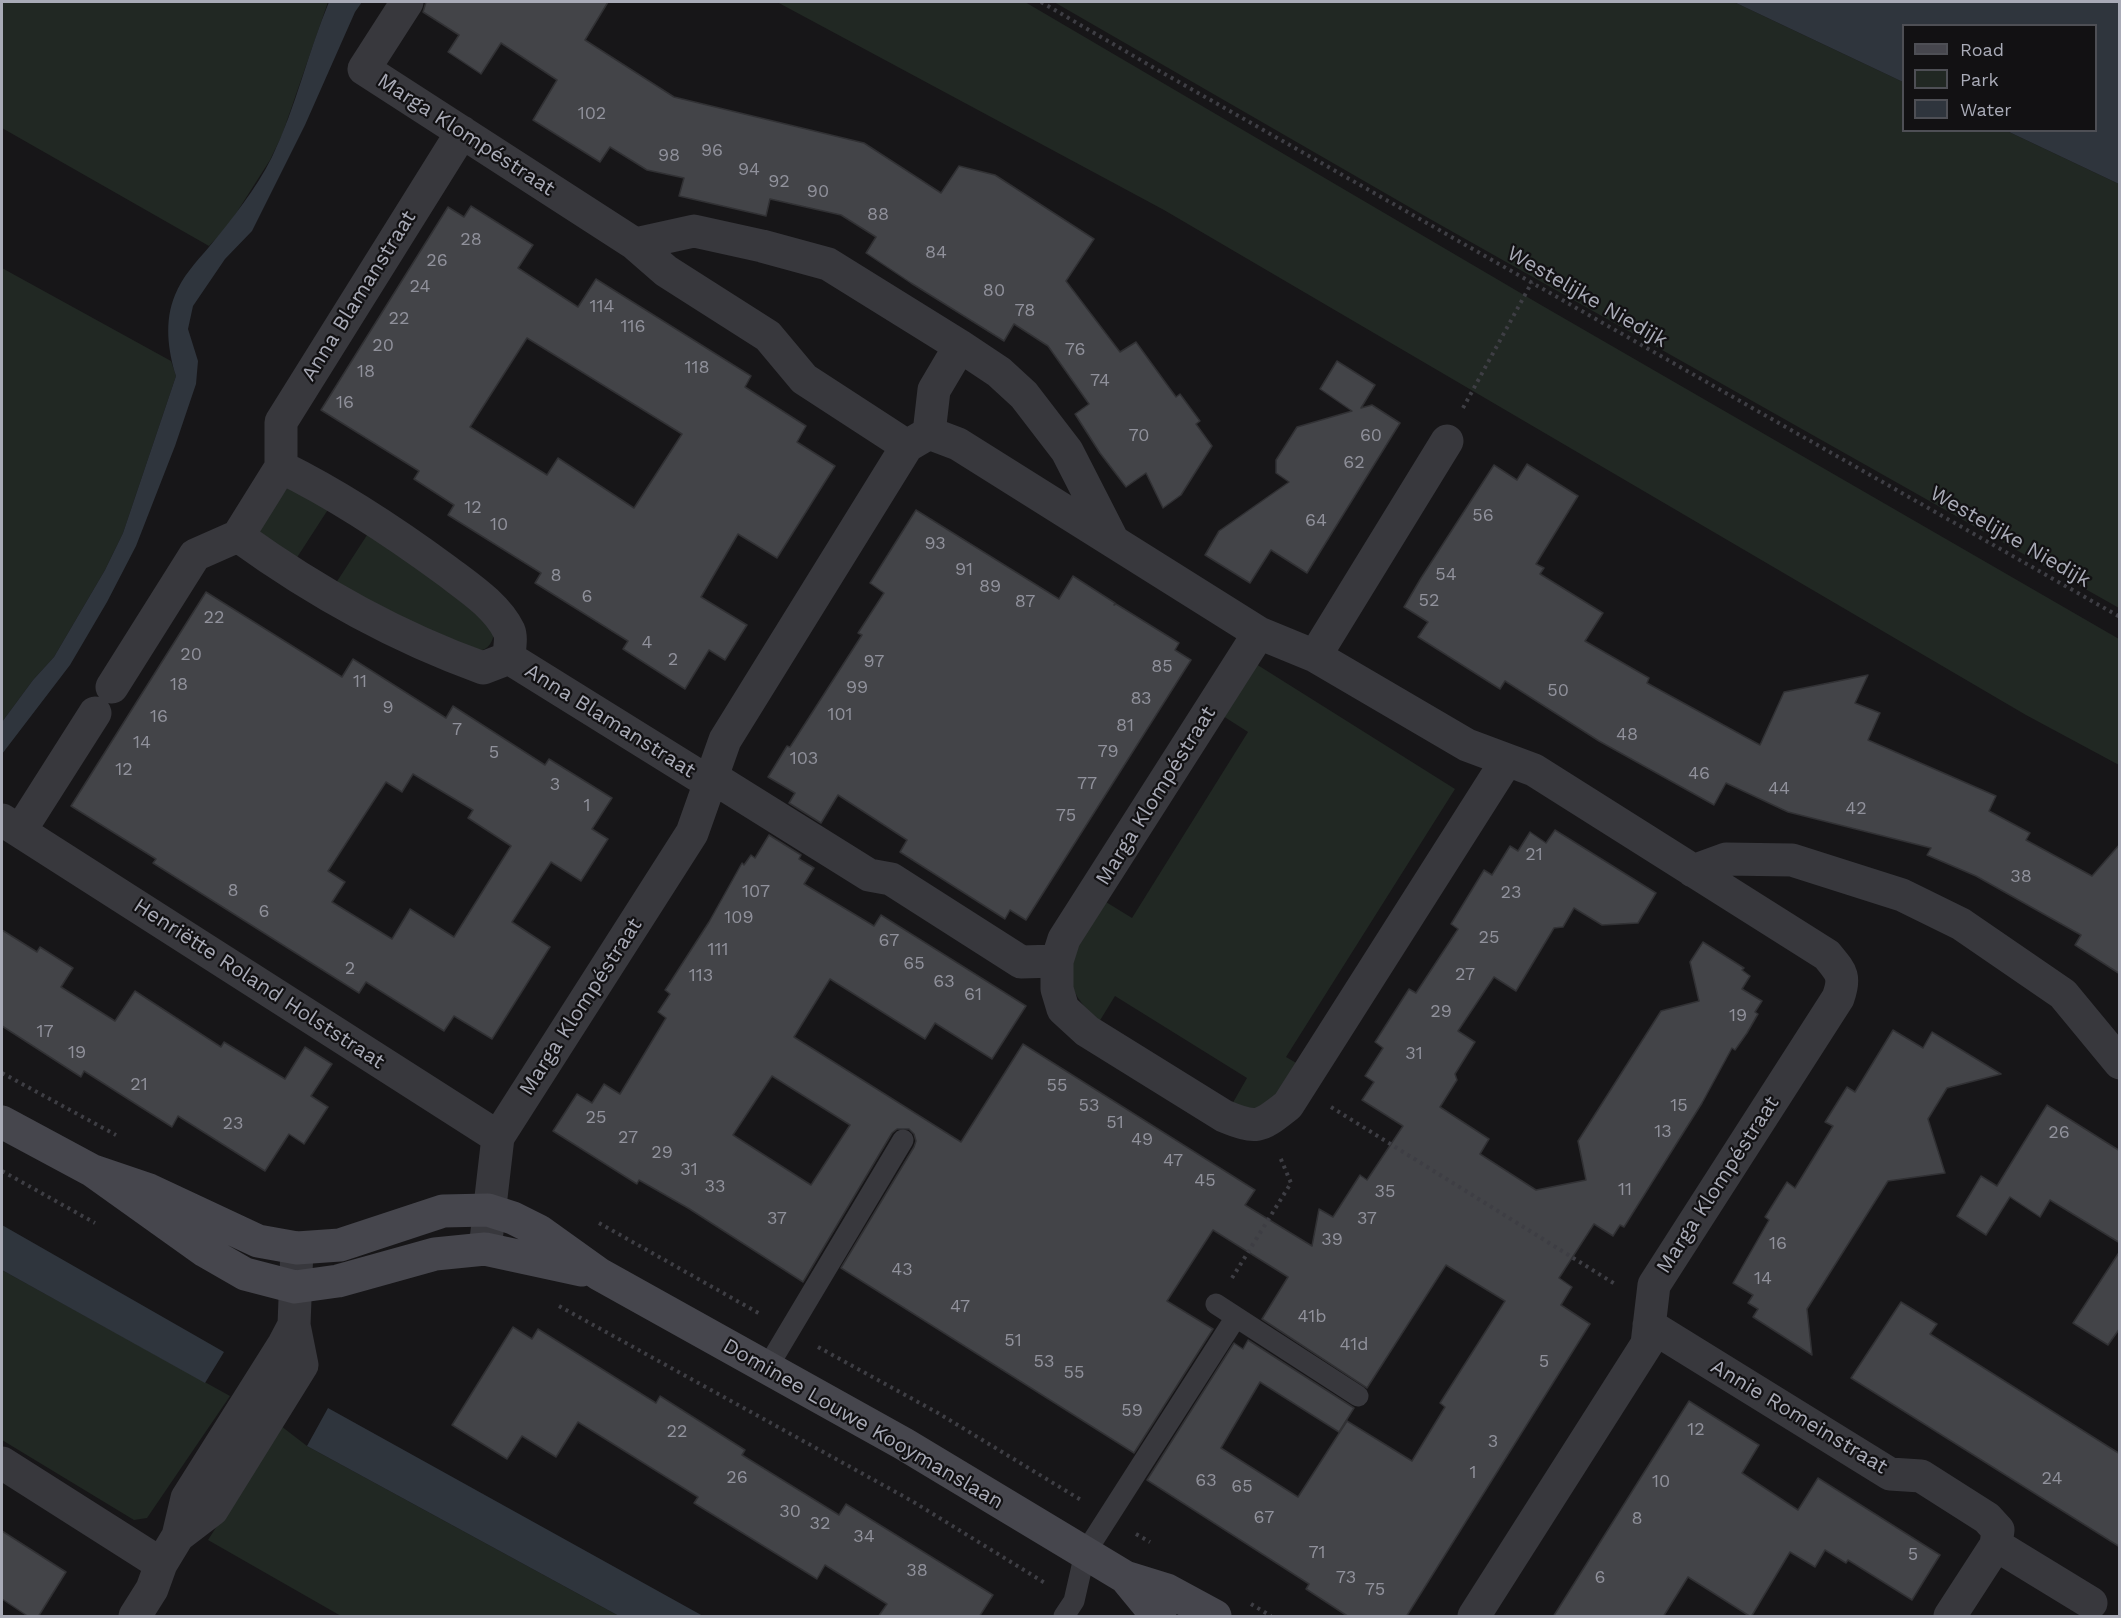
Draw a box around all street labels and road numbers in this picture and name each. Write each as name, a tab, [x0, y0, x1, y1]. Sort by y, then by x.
street label: Marga Klompéstraat	[373, 68, 559, 202]
street label: Anna Blamanstraat	[296, 206, 422, 386]
street label: Westelijke Niedijk	[1502, 241, 1672, 353]
street label: Westelijke Niedijk	[1925, 481, 2095, 593]
street label: Anna Blamanstraat	[520, 658, 700, 784]
street label: Marga Klompéstraat	[1091, 702, 1221, 890]
street label: Henriëtte Roland Holststraat	[129, 893, 389, 1075]
street label: Marga Klompéstraat	[514, 914, 648, 1100]
street label: Marga Klompéstraat	[1651, 1092, 1785, 1278]
street label: Dominee Louwe Kooymanslaan	[718, 1333, 1008, 1515]
street label: Annie Romeinstraat	[1706, 1354, 1892, 1480]

